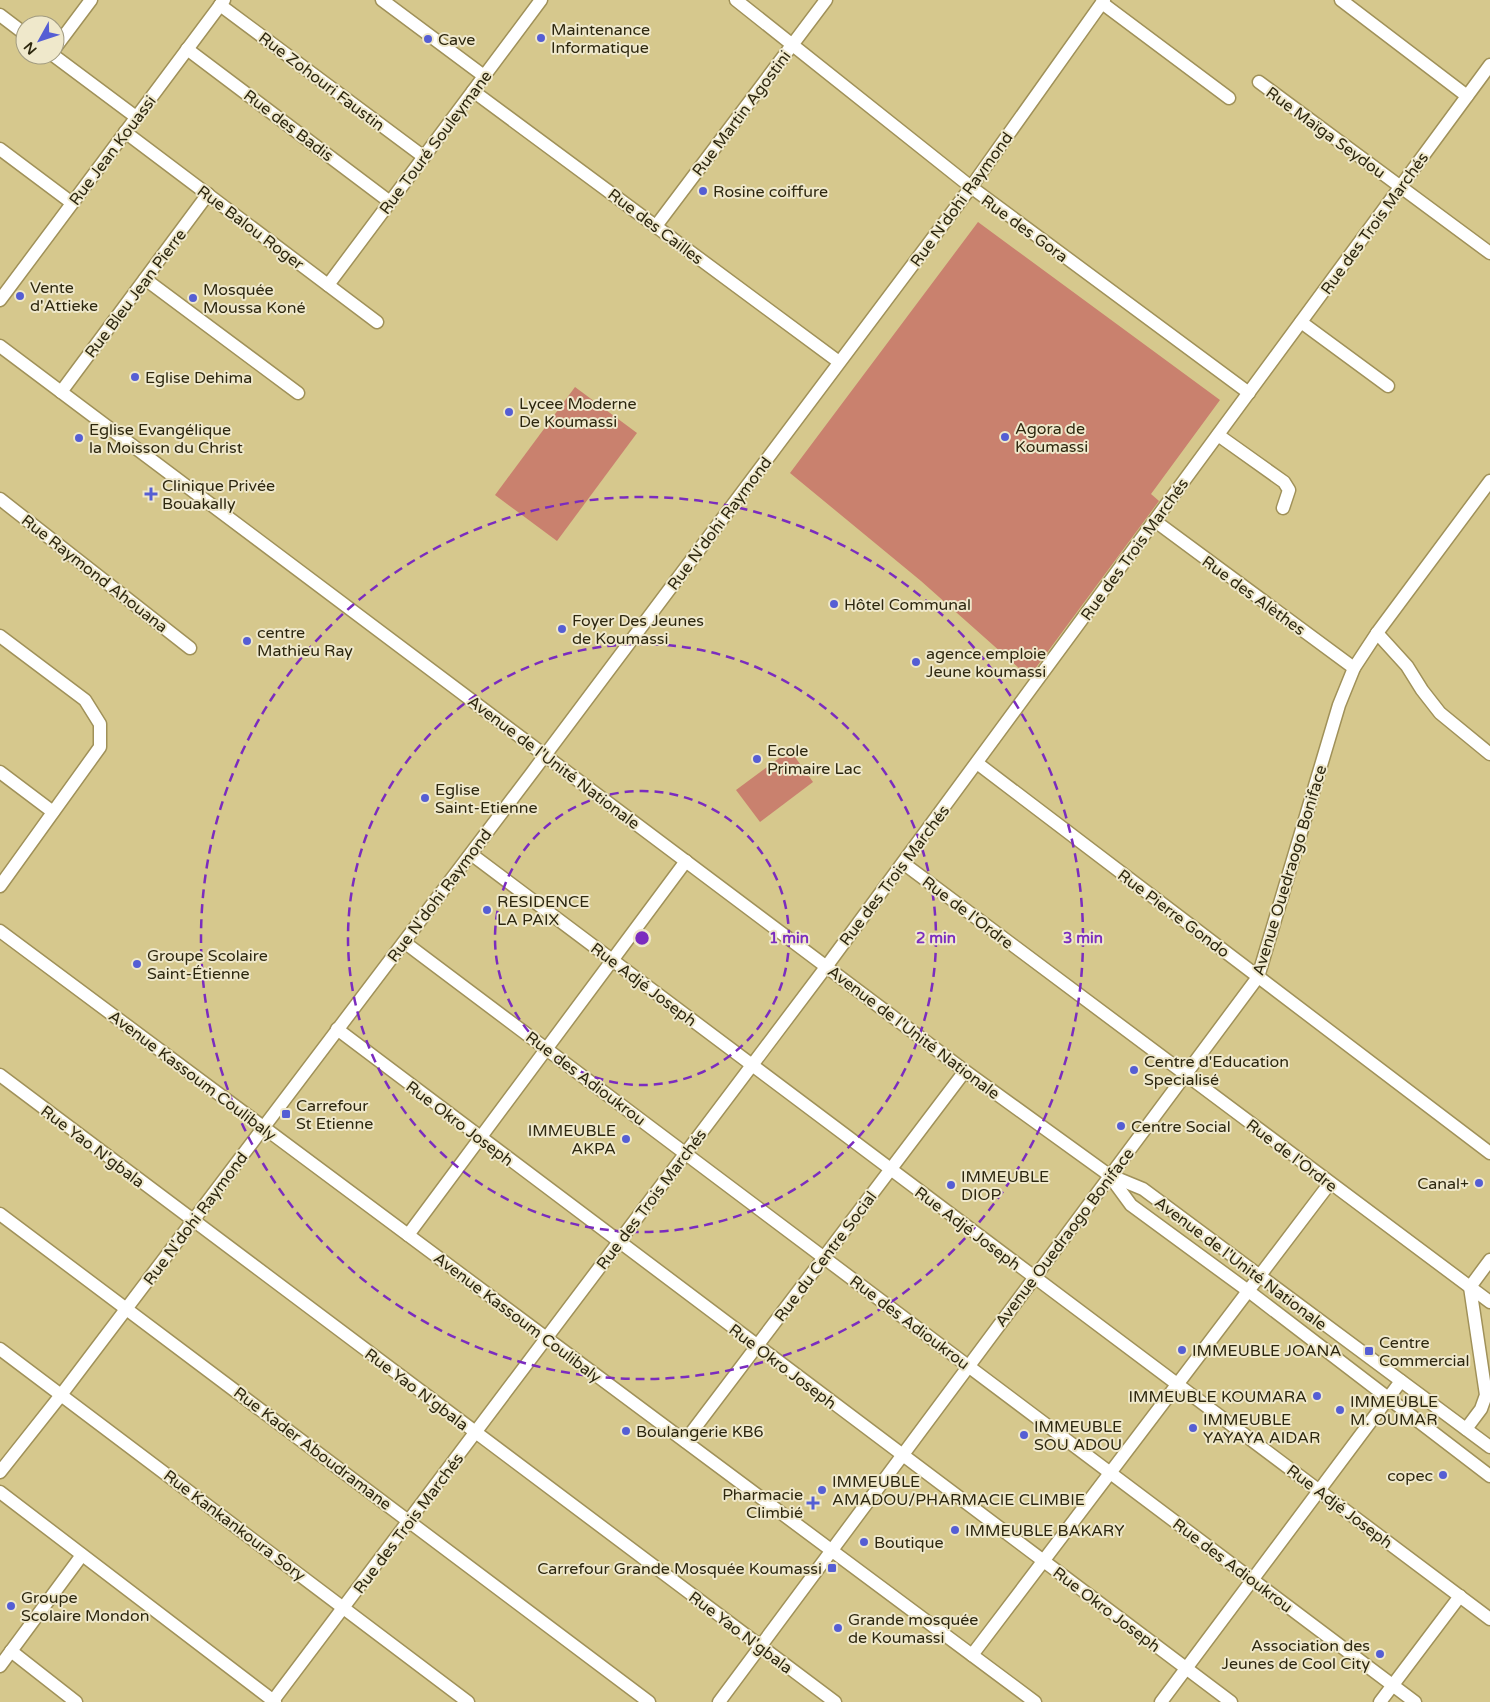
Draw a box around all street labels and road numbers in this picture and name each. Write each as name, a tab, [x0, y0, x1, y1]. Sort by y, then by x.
street label: Rue Zohouri Faustin	[255, 28, 388, 136]
street label: Rue Martin Agostini	[688, 47, 796, 180]
street label: Rue Touré Souleymane	[375, 67, 496, 219]
street label: Rue Maïga Seydou	[1262, 83, 1389, 183]
street label: Rue des Badis	[240, 86, 337, 166]
street label: Rue Jean Kouassi	[65, 92, 161, 209]
street label: Rue N'dohi Raymond	[906, 128, 1017, 271]
street label: Rue des Trois Marchés	[1316, 149, 1433, 299]
street label: Rue Balou Roger	[193, 181, 308, 275]
street label: Rue des Cailles	[604, 184, 707, 269]
street label: Rue des Gora	[977, 191, 1072, 267]
street label: Rue Bleu Jean Pierre	[81, 225, 191, 362]
street label: Rue N'dohi Raymond	[663, 453, 776, 594]
street label: Rue des Trois Marchés	[1076, 475, 1193, 625]
street label: Rue Raymond Ahouana	[17, 510, 172, 637]
street label: Rue des Alèthes	[1198, 552, 1309, 640]
street label: Avenue de l'Unité Nationale	[463, 692, 643, 834]
street label: Avenue Ouedraogo Boniface	[1248, 763, 1332, 978]
street label: Rue des Trois Marchés	[835, 801, 954, 950]
street label: Rue N'dohi Raymond	[383, 825, 496, 966]
street label: Rue Pierre Gondo	[1114, 865, 1233, 962]
street label: Rue de l'Ordre	[918, 872, 1017, 954]
street label: Rue Adjé Joseph	[587, 939, 700, 1031]
street label: Avenue de l'Unité Nationale	[823, 962, 1003, 1104]
street label: Avenue Kassoum Coulibaly	[105, 1006, 281, 1146]
street label: Rue des Adioukrou	[522, 1027, 649, 1130]
street label: Rue Okro Joseph	[402, 1077, 517, 1171]
street label: Rue Yao N'gbala	[37, 1101, 148, 1192]
street label: Rue de l'Ordre	[1242, 1115, 1341, 1197]
street label: Rue des Trois Marchés	[592, 1125, 711, 1274]
street label: Avenue Ouedraogo Boniface	[991, 1144, 1139, 1331]
street label: Rue N'dohi Raymond	[139, 1148, 252, 1289]
street label: Rue Adjé Joseph	[911, 1183, 1024, 1275]
street label: Rue du Centre Social	[770, 1187, 881, 1326]
street label: Avenue de l'Unité Nationale	[1150, 1193, 1330, 1335]
street label: Avenue Kassoum Coulibaly	[430, 1248, 606, 1388]
street label: Rue des Adioukrou	[846, 1271, 973, 1374]
street label: Rue Okro Joseph	[725, 1320, 840, 1414]
street label: Rue Yao N'gbala	[361, 1344, 472, 1435]
street label: Rue Kader Aboudramane	[229, 1383, 395, 1515]
street label: Rue des Trois Marchés	[349, 1449, 468, 1598]
street label: Rue Adjé Joseph	[1283, 1461, 1396, 1553]
street label: Rue Kankankoura Sory	[159, 1466, 310, 1586]
street label: Rue des Adioukrou	[1169, 1514, 1296, 1617]
street label: Rue Okro Joseph	[1049, 1563, 1164, 1657]
street label: Rue Yao N'gbala	[685, 1587, 796, 1678]

